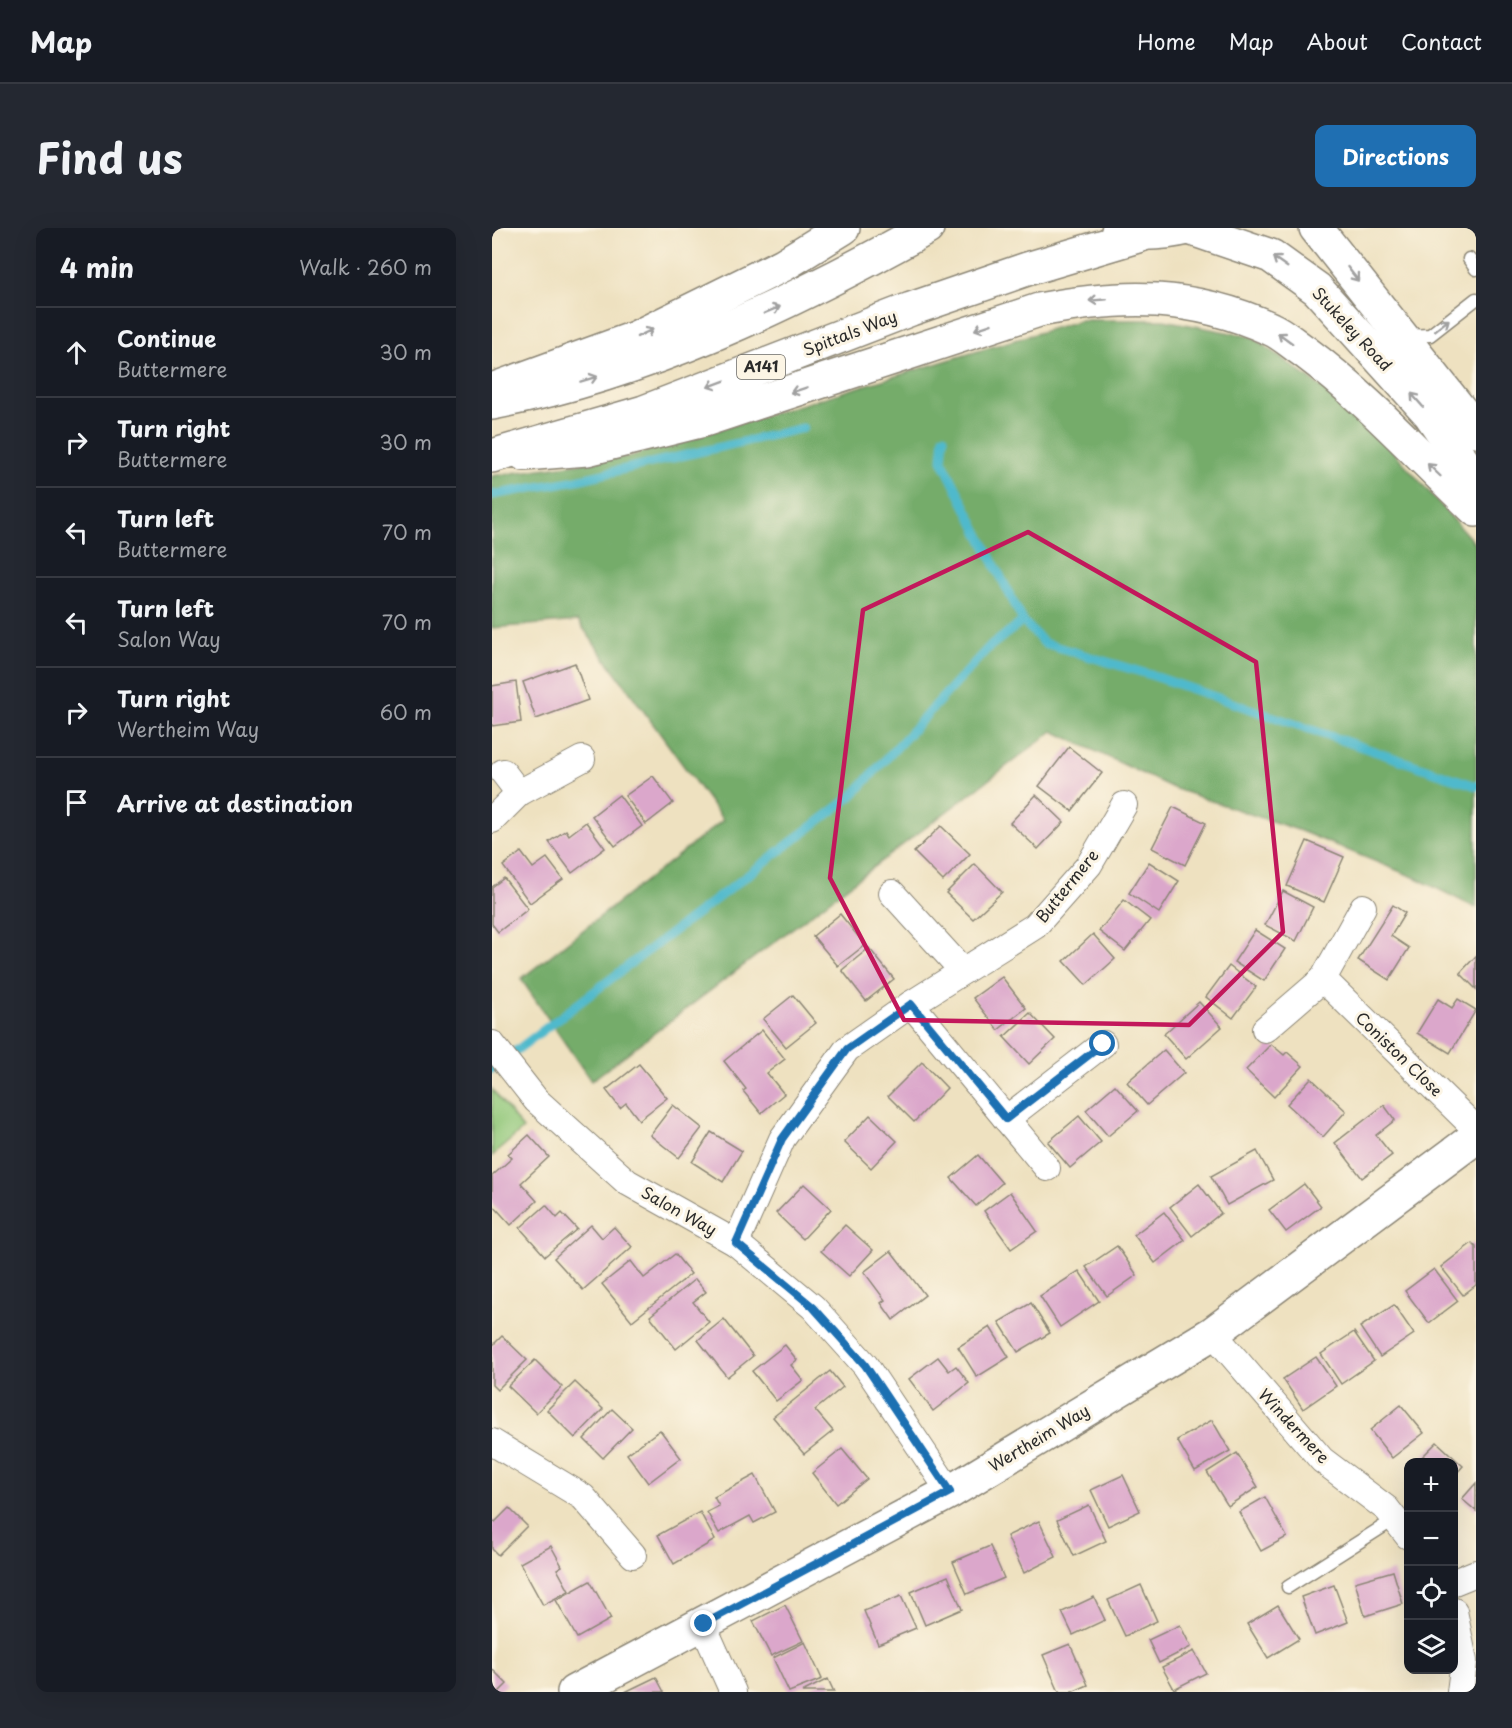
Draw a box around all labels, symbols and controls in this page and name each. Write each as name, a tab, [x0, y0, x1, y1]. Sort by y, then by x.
text: Map	[30, 20, 92, 63]
text: Home	[1137, 25, 1196, 57]
text: Map	[1229, 25, 1274, 57]
text: About	[1307, 25, 1368, 57]
text: Contact	[1401, 25, 1482, 57]
text: Find us	[36, 125, 183, 188]
button: Directions	[1315, 125, 1476, 187]
text: 4 min	[60, 248, 134, 287]
text: Walk · 260 m	[299, 252, 432, 282]
one-way arrow	[1272, 256, 1288, 268]
one-way arrow	[1346, 265, 1359, 281]
street label: Stukeley Road	[1307, 281, 1398, 376]
one-way arrow	[1088, 295, 1108, 306]
street label: Spittals Way	[799, 303, 900, 361]
one-way arrow	[762, 304, 780, 315]
one-way arrow	[1434, 319, 1450, 332]
text: Continue	[117, 321, 216, 354]
one-way arrow	[974, 322, 993, 333]
one-way arrow	[636, 326, 654, 338]
one-way arrow	[1277, 332, 1293, 345]
icon: ahead	[60, 336, 93, 369]
text: 30 m	[379, 337, 432, 367]
text: Buttermere	[117, 354, 227, 384]
road number: A141	[737, 355, 785, 379]
one-way arrow	[579, 373, 598, 384]
one-way arrow	[707, 379, 726, 390]
one-way arrow	[790, 385, 809, 396]
one-way arrow	[1410, 393, 1424, 408]
text: Turn right	[117, 411, 230, 444]
icon: right	[60, 426, 93, 459]
text: 30 m	[379, 427, 432, 457]
text: Buttermere	[117, 444, 227, 474]
one-way arrow	[1426, 463, 1441, 477]
text: Turn left	[117, 501, 214, 534]
icon: left	[60, 516, 93, 549]
text: 70 m	[382, 517, 432, 547]
text: Buttermere	[117, 534, 227, 564]
text: Turn left	[117, 591, 214, 624]
icon: left	[60, 606, 93, 639]
text: 70 m	[382, 607, 432, 637]
text: Salon Way	[117, 624, 221, 654]
text: Turn right	[117, 681, 230, 714]
icon: right	[60, 696, 93, 729]
text: 60 m	[380, 697, 432, 727]
text: Wertheim Way	[117, 714, 259, 744]
icon: arrive	[60, 786, 93, 819]
text: Arrive at destination	[117, 786, 353, 819]
street label: Buttermere	[1029, 843, 1104, 927]
street label: Coniston Close	[1351, 1005, 1449, 1101]
route start	[1089, 1030, 1115, 1056]
street label: Salon Way	[637, 1180, 722, 1241]
street label: Windermere	[1254, 1382, 1336, 1468]
street label: Wertheim Way	[984, 1398, 1093, 1477]
map controls	[1404, 1458, 1458, 1674]
button: +	[1404, 1458, 1458, 1512]
button: −	[1404, 1512, 1458, 1566]
button: locate	[1404, 1566, 1458, 1620]
route end	[690, 1610, 716, 1636]
button: layers	[1404, 1620, 1458, 1674]

